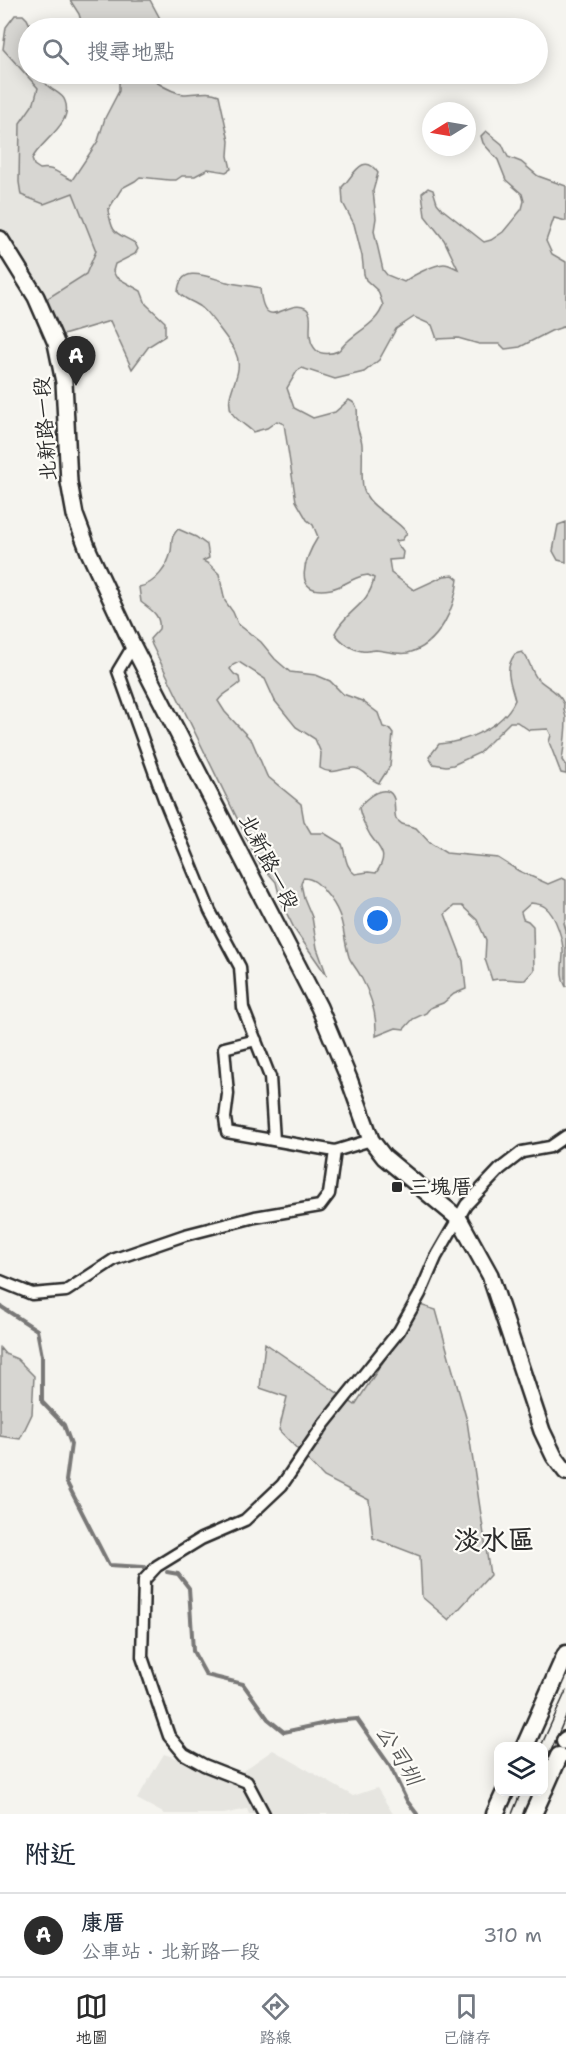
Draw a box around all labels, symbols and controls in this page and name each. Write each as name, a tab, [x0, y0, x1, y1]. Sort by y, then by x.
search box	[18, 18, 548, 84]
icon: search	[39, 35, 72, 68]
text: 搜尋地點	[87, 37, 175, 66]
north arrow	[422, 102, 476, 156]
pin: A	[56, 336, 96, 386]
street label: 北新路一段	[27, 376, 63, 482]
street label: 北新路一段	[233, 809, 305, 915]
your location	[363, 906, 392, 935]
place label: 三塊厝	[409, 1173, 472, 1201]
marker: 三塊厝	[390, 1180, 404, 1194]
district label: 淡水區	[454, 1521, 535, 1558]
water label: 公司圳	[369, 1719, 430, 1792]
map controls	[494, 1742, 548, 1796]
button: layers	[494, 1742, 548, 1796]
text: 附近	[24, 1836, 76, 1871]
text: 康厝	[81, 1908, 125, 1937]
text: A	[36, 1922, 51, 1948]
text: 310 m	[483, 1922, 542, 1948]
text: 公車站 · 北新路一段	[81, 1938, 260, 1964]
tab: 地圖	[75, 1990, 108, 2048]
tab: 路線	[259, 1990, 292, 2048]
tab: 已儲存	[443, 1990, 491, 2048]

